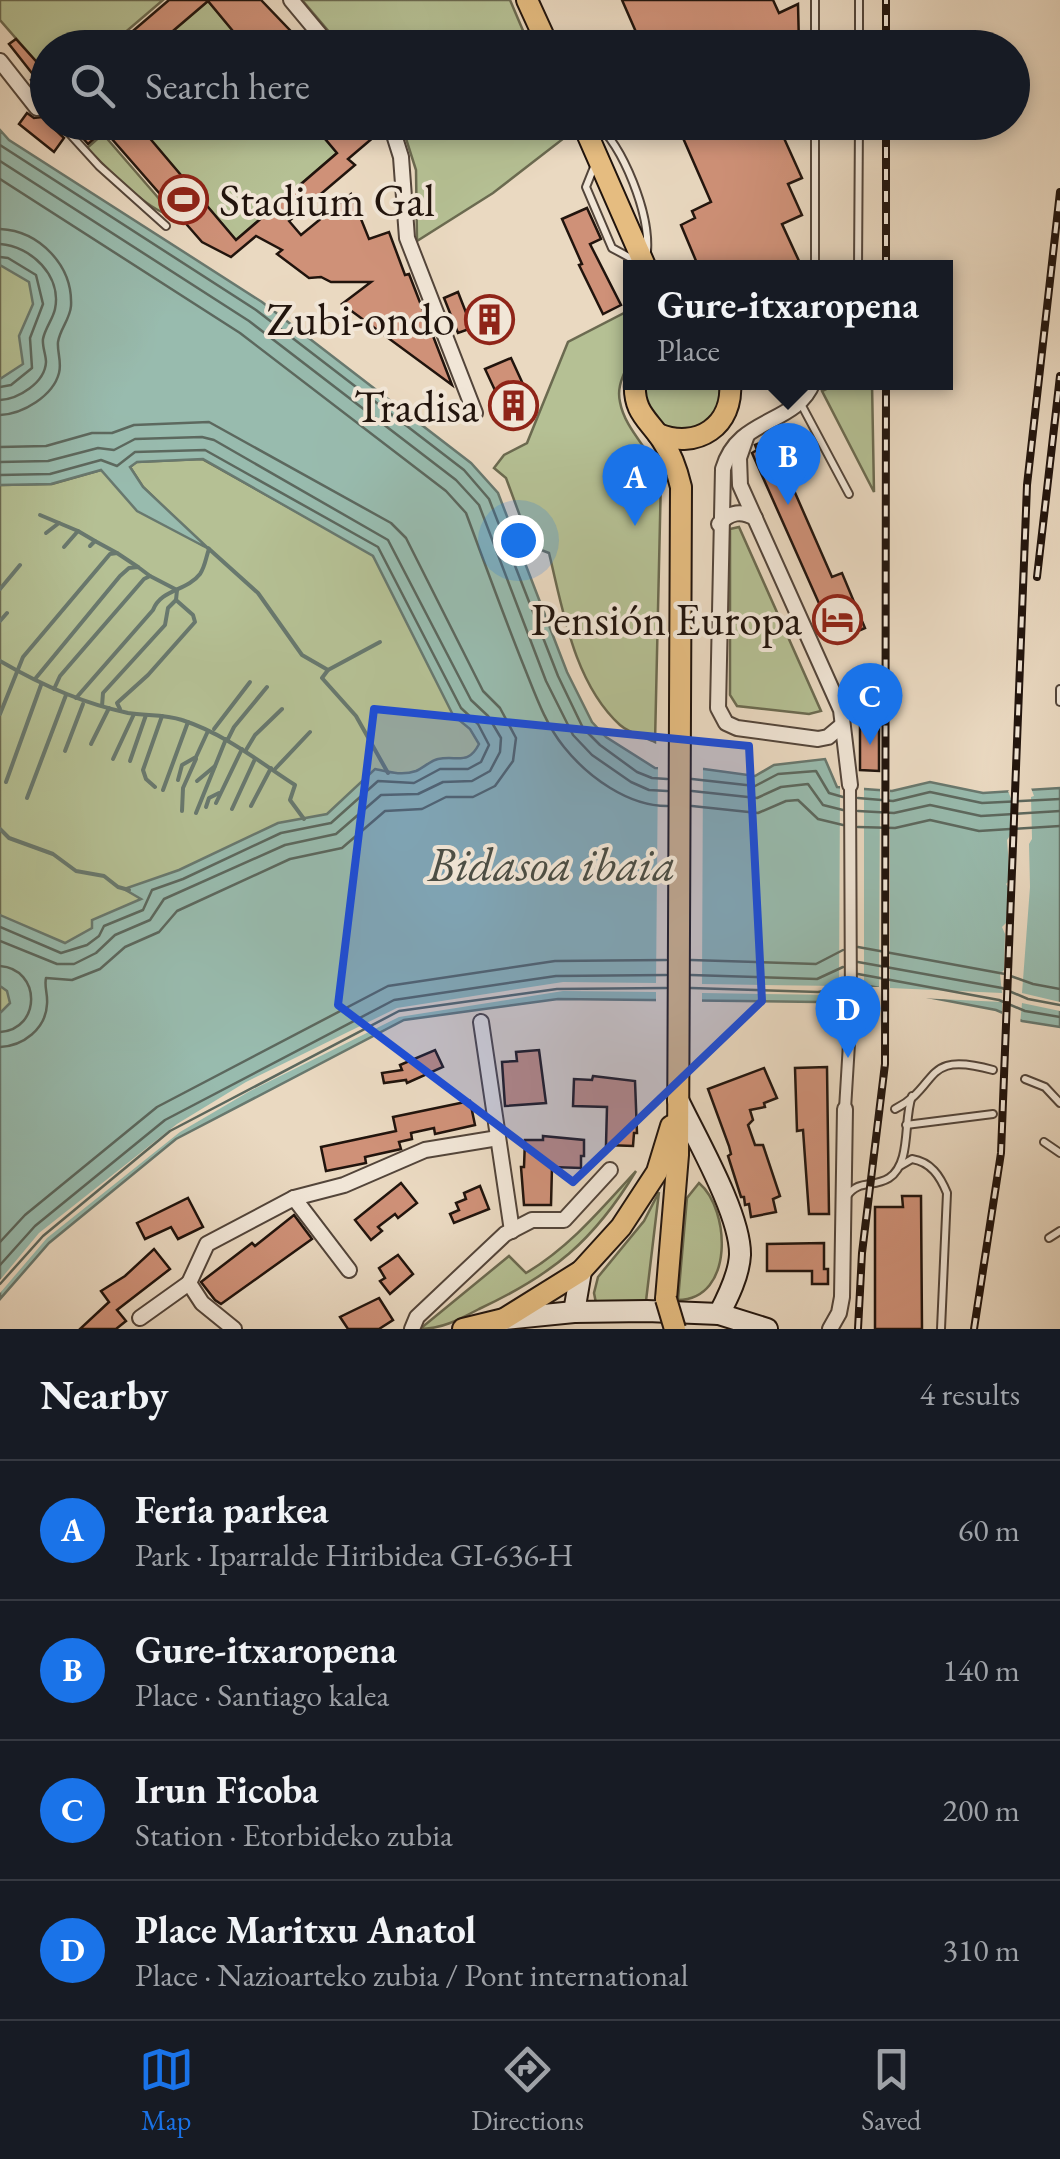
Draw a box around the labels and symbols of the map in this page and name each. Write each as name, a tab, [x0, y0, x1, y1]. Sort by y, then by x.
place label: Stadium Gal	[219, 171, 435, 229]
sports icon: Stadium Gal	[158, 174, 210, 226]
place label: Zubi-ondo	[267, 290, 455, 348]
building icon: Zubi-ondo	[464, 293, 516, 345]
place label: Tradisa	[354, 377, 479, 435]
building icon: Tradisa	[488, 380, 540, 432]
pin: B	[756, 422, 820, 505]
pin: A	[602, 444, 668, 526]
your location	[493, 515, 544, 566]
place label: Pensión Europa	[531, 590, 802, 648]
hotel icon: Pensión Europa	[811, 593, 863, 645]
pin: C	[838, 662, 902, 745]
water label: Bidasoa ibaia	[427, 833, 676, 895]
pin: D	[816, 976, 880, 1058]

